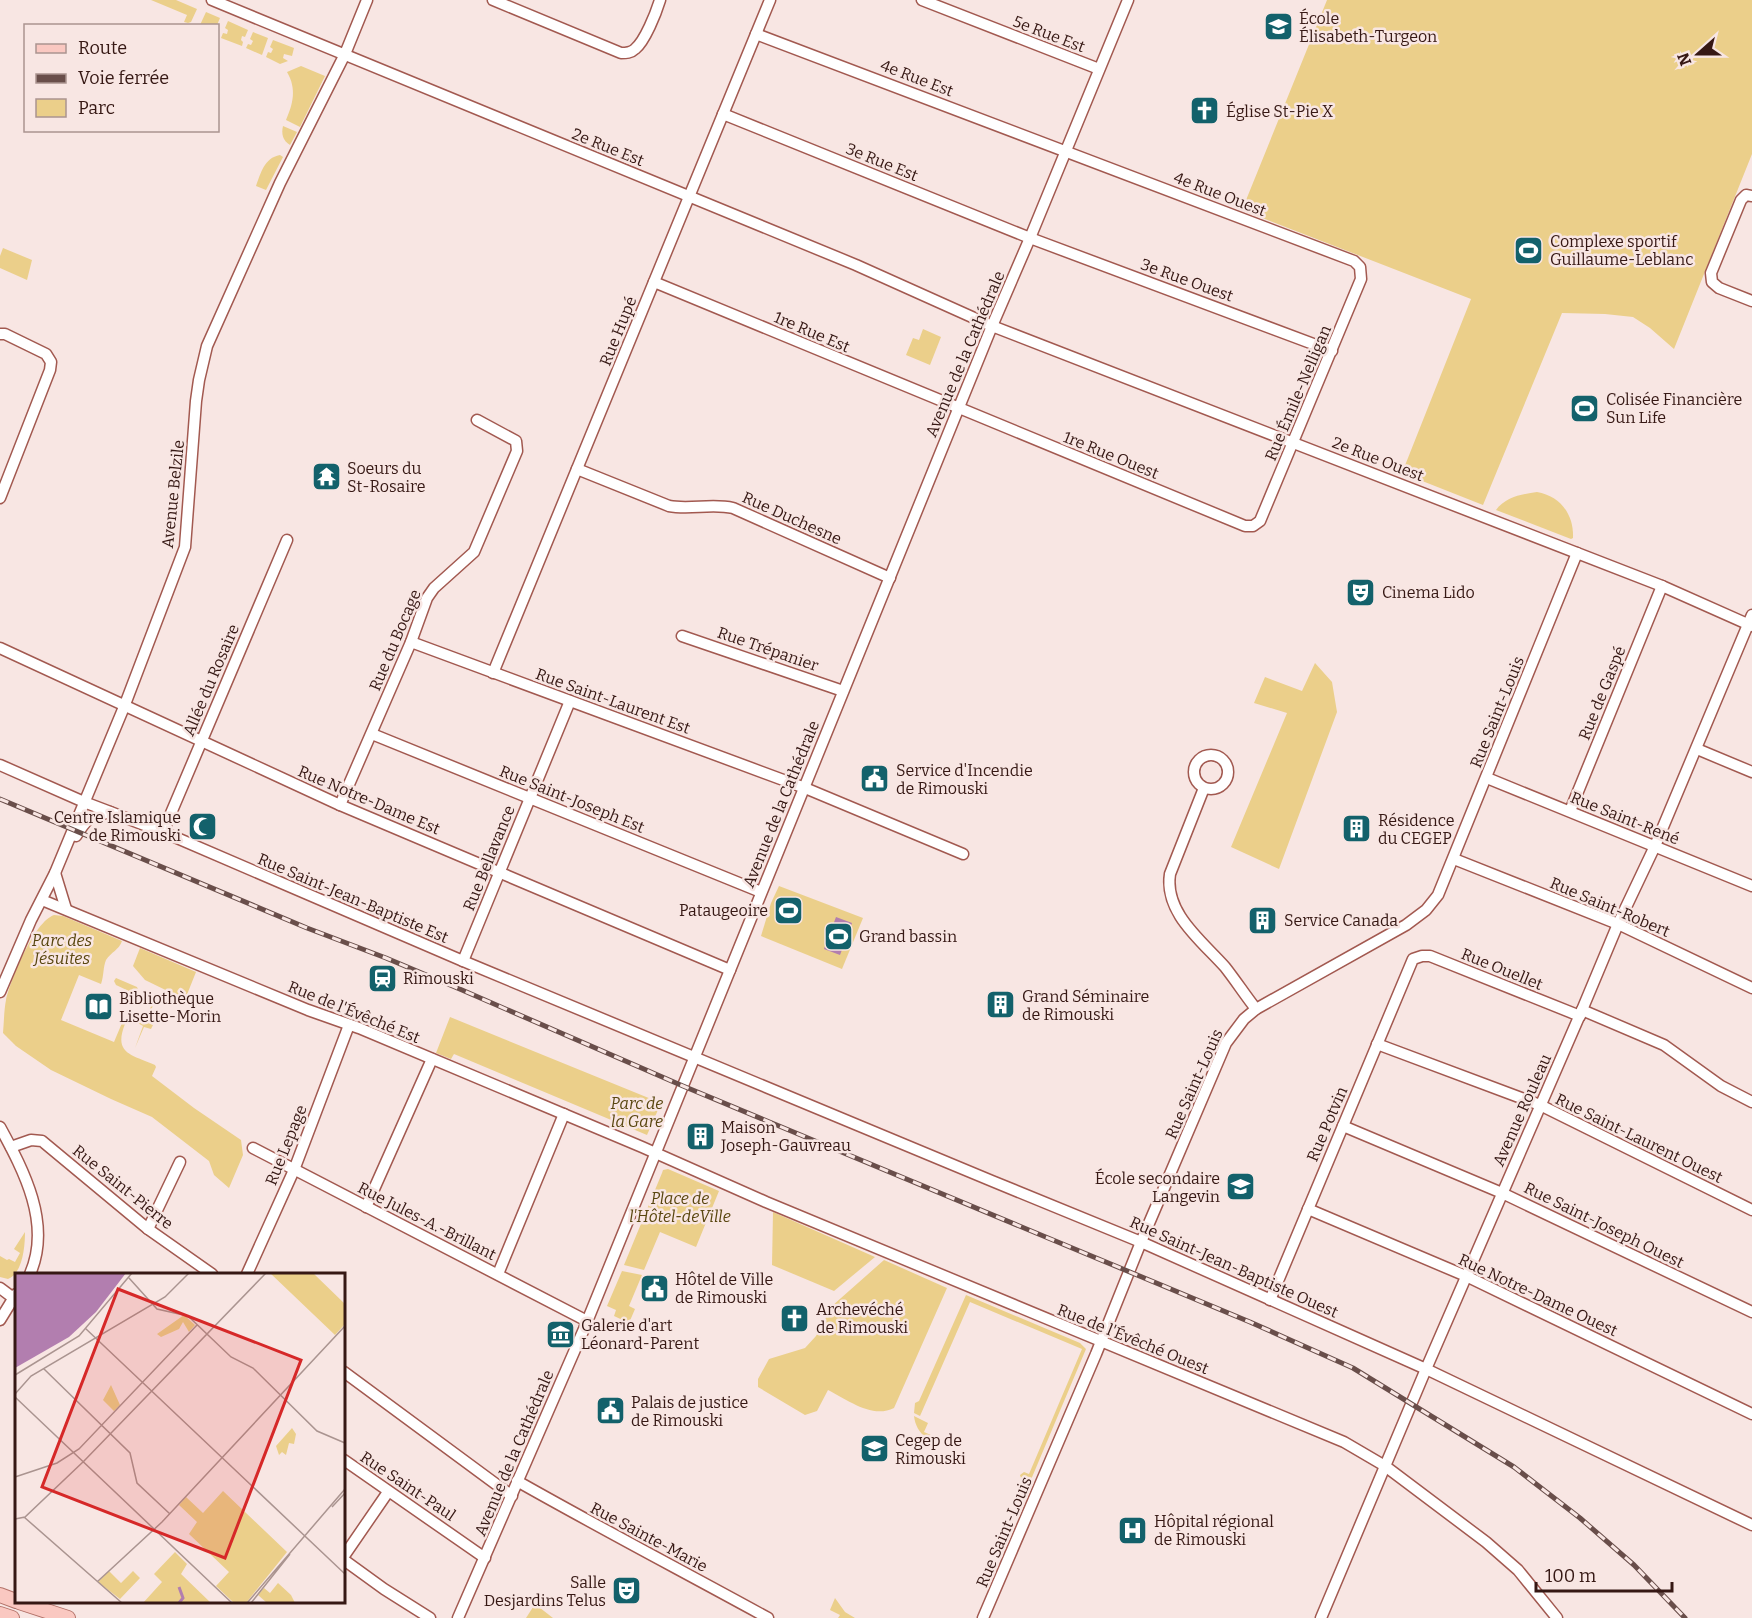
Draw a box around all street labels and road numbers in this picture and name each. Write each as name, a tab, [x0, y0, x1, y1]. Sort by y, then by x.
street label: 5e Rue Est	[1010, 12, 1088, 57]
street label: 4e Rue Est	[878, 55, 956, 101]
street label: 2e Rue Est	[569, 124, 647, 170]
street label: 3e Rue Est	[843, 139, 921, 185]
street label: 4e Rue Ouest	[1171, 168, 1269, 220]
street label: 3e Rue Ouest	[1138, 255, 1236, 306]
street label: Avenue de la Cathédrale	[921, 268, 1009, 440]
street label: Rue Hupé	[596, 294, 640, 368]
street label: 1re Rue Est	[771, 308, 853, 357]
street label: Rue Émile-Nelligan	[1260, 322, 1335, 464]
street label: 1re Rue Ouest	[1061, 427, 1162, 483]
street label: 2e Rue Ouest	[1329, 433, 1427, 485]
street label: Avenue Belzile	[158, 439, 188, 549]
street label: Rue Duchesne	[739, 488, 845, 548]
street label: Rue du Bocage	[365, 586, 425, 694]
street label: Allée du Rosaire	[179, 621, 243, 739]
street label: Rue Trépanier	[715, 623, 821, 675]
street label: Rue de Gaspé	[1574, 643, 1630, 743]
street label: Rue Saint-Louis	[1466, 654, 1528, 770]
street label: Rue Saint-Laurent Est	[533, 664, 693, 738]
street label: Avenue de la Cathédrale	[739, 718, 823, 890]
street label: Rue Notre-Dame Est	[295, 761, 443, 839]
street label: Rue Saint-Joseph Est	[497, 761, 647, 837]
street label: Rue Saint-René	[1568, 787, 1682, 849]
street label: Rue Bellavance	[459, 803, 519, 913]
street label: Rue Saint-Jean-Baptiste Est	[255, 849, 451, 947]
street label: Rue Saint-Robert	[1547, 873, 1673, 941]
street label: Rue Ouellet	[1458, 944, 1546, 994]
street label: Rue de l'Évêché Est	[285, 976, 423, 1047]
street label: Rue Saint-Louis	[1161, 1026, 1227, 1142]
street label: Avenue Rouleau	[1489, 1051, 1555, 1169]
street label: Rue Potvin	[1303, 1084, 1351, 1164]
street label: Rue Saint-Laurent Ouest	[1552, 1089, 1726, 1187]
street label: Rue Lepage	[261, 1102, 311, 1188]
street label: Rue Saint-Pierre	[69, 1141, 177, 1233]
street label: Rue Jules-A.-Brillant	[355, 1178, 499, 1264]
street label: Rue Saint-Joseph Ouest	[1521, 1178, 1687, 1272]
street label: Rue Saint-Jean-Baptiste Ouest	[1127, 1212, 1341, 1322]
street label: Rue Notre-Dame Ouest	[1455, 1250, 1621, 1340]
street label: Rue de l'Évêché Ouest	[1055, 1299, 1212, 1378]
street label: Avenue de la Cathédrale	[470, 1367, 558, 1539]
street label: Rue Saint-Paul	[357, 1447, 459, 1525]
street label: Rue Saint-Louis	[972, 1474, 1036, 1590]
street label: Rue Sainte-Marie	[587, 1498, 711, 1576]

